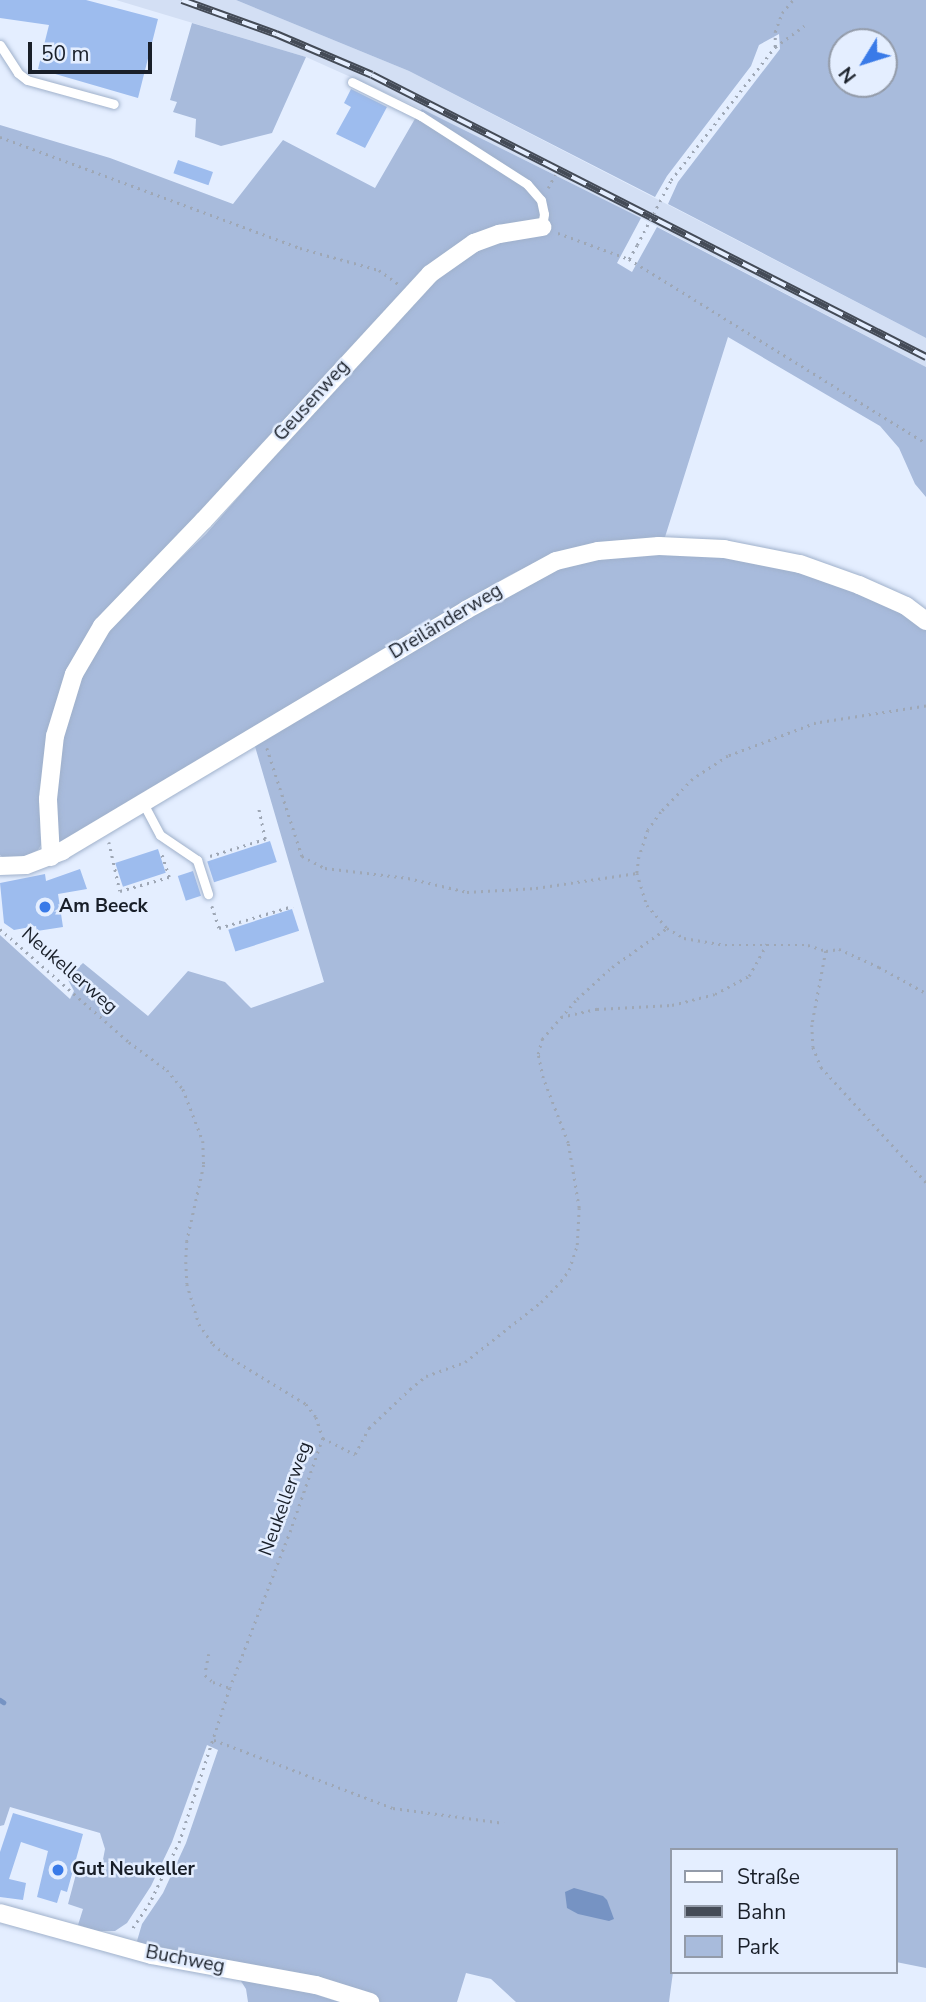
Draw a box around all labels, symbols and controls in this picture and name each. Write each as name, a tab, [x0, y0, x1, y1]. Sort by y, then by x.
scale bar	[32, 28, 156, 72]
north arrow	[828, 28, 898, 98]
text: 50 m	[41, 40, 90, 68]
text: N	[833, 61, 863, 88]
street label: Geusenweg	[270, 356, 354, 446]
street label: Dreiländerweg	[386, 579, 506, 665]
place label: Am Beeck	[59, 896, 148, 918]
marker: Am Beeck	[37, 899, 53, 915]
street label: Neukellerweg	[16, 923, 122, 1019]
street label: Neukellerweg	[255, 1439, 317, 1559]
legend	[670, 1848, 898, 1974]
place label: Gut Neukeller	[72, 1859, 195, 1881]
marker: Gut Neukeller	[50, 1862, 66, 1878]
text: Straße	[737, 1863, 800, 1891]
text: Bahn	[737, 1898, 786, 1926]
text: Park	[737, 1933, 779, 1961]
street label: Buchweg	[144, 1941, 226, 1979]

